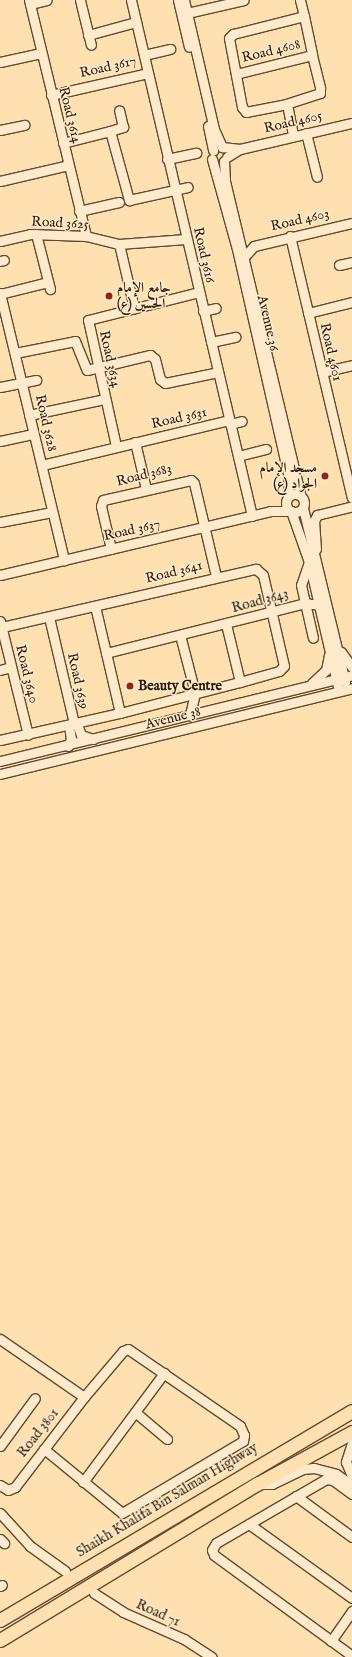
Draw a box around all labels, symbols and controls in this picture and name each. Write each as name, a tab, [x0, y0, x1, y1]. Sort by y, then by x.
street label: Road 4608	[240, 36, 302, 66]
street label: Road 3617	[78, 52, 138, 82]
street label: Road 3614	[55, 85, 85, 145]
street label: Road 4605	[262, 107, 324, 137]
street label: Road 4603	[269, 205, 331, 235]
street label: Road 3625	[31, 213, 89, 233]
street label: Road 3616	[189, 225, 219, 285]
place label: جامع الإمام الحسين (ع)	[117, 280, 171, 312]
marker: جامع الإمام الحسين (ع)	[104, 291, 114, 301]
street label: Avenue 36	[253, 293, 283, 353]
street label: Road 4601	[316, 321, 346, 383]
street label: Road 3634	[95, 329, 125, 389]
street label: Road 3628	[31, 393, 61, 453]
street label: Road 3631	[150, 403, 208, 433]
street label: Road 3683	[115, 460, 173, 490]
place label: مسجد الإمام الجواد (ع)	[259, 460, 317, 492]
marker: مسجد الإمام الجواد (ع)	[320, 471, 330, 481]
street label: Road 3637	[102, 515, 162, 545]
street label: Road 3641	[144, 557, 204, 587]
street label: Road 3643	[230, 585, 290, 617]
street label: Road 3640	[12, 643, 42, 705]
street label: Road 3639	[63, 651, 93, 711]
place label: Beauty Centre	[138, 678, 222, 694]
marker: Beauty Centre	[125, 681, 135, 691]
street label: Avenue 38	[144, 703, 202, 733]
street label: Road 3801	[14, 1405, 62, 1461]
street label: Shaikh Khalifa Bin Salman Highway	[73, 1439, 261, 1561]
street label: Road 71	[133, 1596, 183, 1630]

